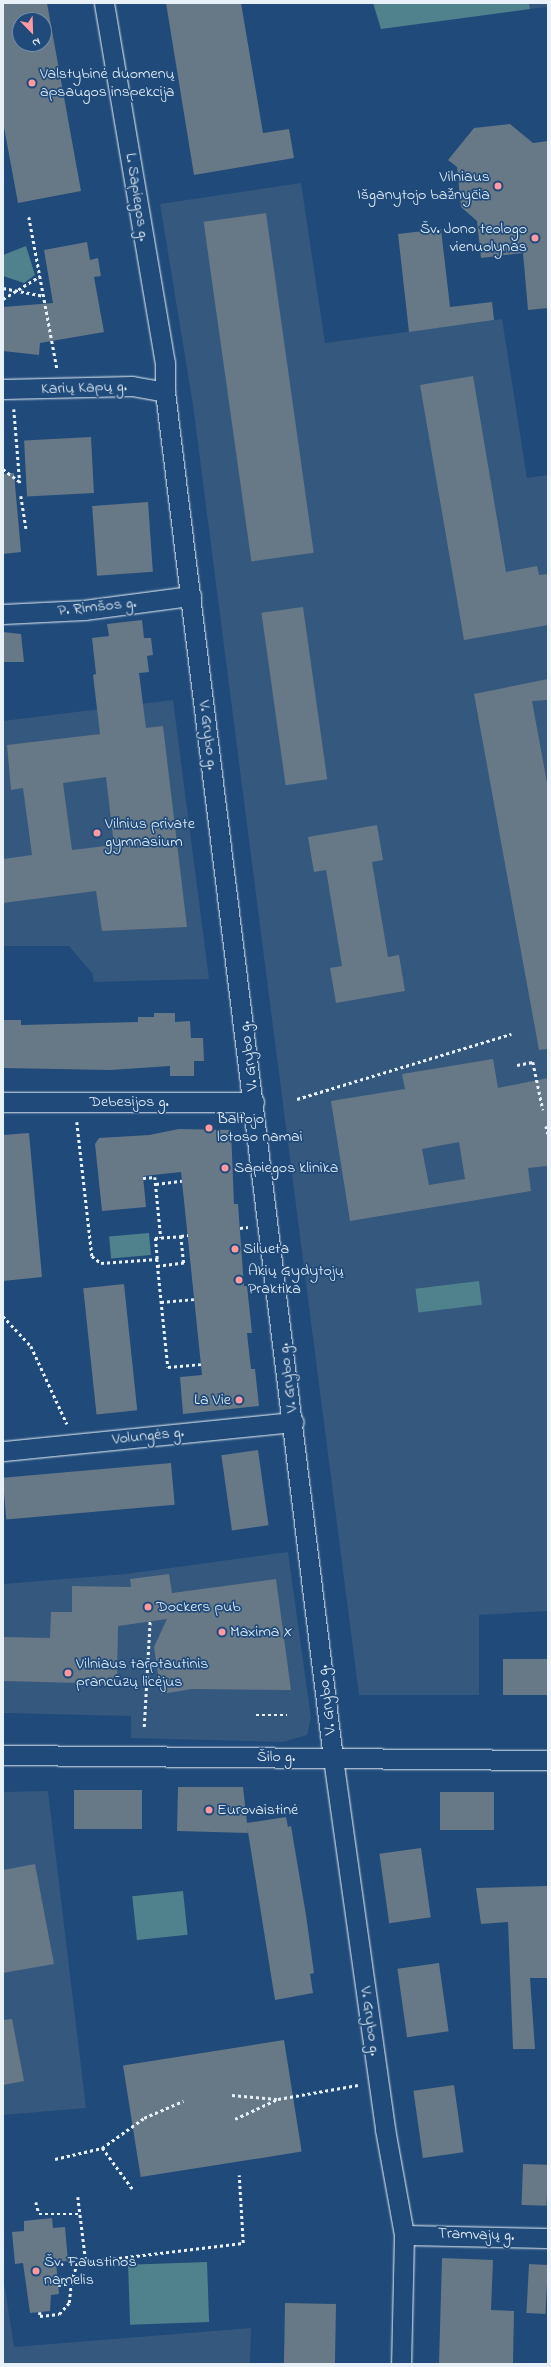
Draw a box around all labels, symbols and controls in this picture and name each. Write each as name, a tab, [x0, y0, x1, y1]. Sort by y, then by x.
north arrow	[12, 12, 52, 52]
text: N	[30, 33, 43, 51]
place label: Valstybinė duomenų apsaugos inspekcija	[40, 64, 175, 102]
marker: Valstybinė duomenų apsaugos inspekcija	[27, 78, 37, 88]
street label: L. Sapiegos g.	[121, 152, 153, 242]
place label: Vilniaus Išganytojo bažnyčia	[357, 167, 490, 205]
marker: Vilniaus Išganytojo bažnyčia	[493, 181, 503, 191]
place label: Šv. Jono teologo vienuolynas	[420, 219, 527, 257]
marker: Šv. Jono teologo vienuolynas	[530, 233, 540, 243]
street label: Karių Kapų g.	[41, 377, 127, 399]
street label: P. Rimšos g.	[57, 593, 137, 621]
street label: V. Grybo g.	[194, 699, 222, 771]
place label: Vilnius private gymnasium	[105, 814, 195, 852]
marker: Vilnius private gymnasium	[92, 828, 102, 838]
street label: V. Grybo g.	[235, 1020, 263, 1092]
street label: Debesijos g.	[89, 1092, 169, 1112]
place label: Baltojo lotoso namai	[217, 1109, 303, 1147]
marker: Baltojo lotoso namai	[204, 1123, 214, 1133]
place label: Sapiegos klinika	[234, 1158, 338, 1178]
marker: Sapiegos klinika	[219, 1162, 231, 1174]
place label: Silueta	[243, 1239, 289, 1259]
marker: Silueta	[230, 1244, 240, 1254]
place label: Akių Gydytojų Praktika	[248, 1261, 344, 1299]
marker: Akių Gydytojų Praktika	[233, 1274, 245, 1286]
street label: V. Grybo g.	[274, 1342, 302, 1414]
place label: La Vie	[194, 1390, 231, 1410]
marker: La Vie	[234, 1395, 244, 1405]
street label: Volungės g.	[111, 1423, 185, 1449]
place label: Dockers pub	[156, 1597, 241, 1617]
marker: Dockers pub	[143, 1602, 153, 1612]
place label: Maxima X	[230, 1622, 293, 1642]
marker: Maxima X	[217, 1627, 227, 1637]
place label: Vilniaus tarptautinis prancūzų licėjus	[76, 1654, 209, 1692]
street label: V. Grybo g.	[313, 1664, 341, 1736]
marker: Vilniaus tarptautinis prancūzų licėjus	[63, 1668, 73, 1678]
street label: Šilo g.	[257, 1747, 295, 1767]
place label: Eurovaistinė	[217, 1800, 298, 1820]
marker: Eurovaistinė	[204, 1805, 214, 1815]
street label: V. Grybo g.	[356, 1985, 384, 2057]
street label: Tramvajų g.	[437, 2224, 515, 2246]
place label: Šv. Faustinos namelis	[44, 2252, 137, 2290]
marker: Šv. Faustinos namelis	[31, 2266, 41, 2276]

